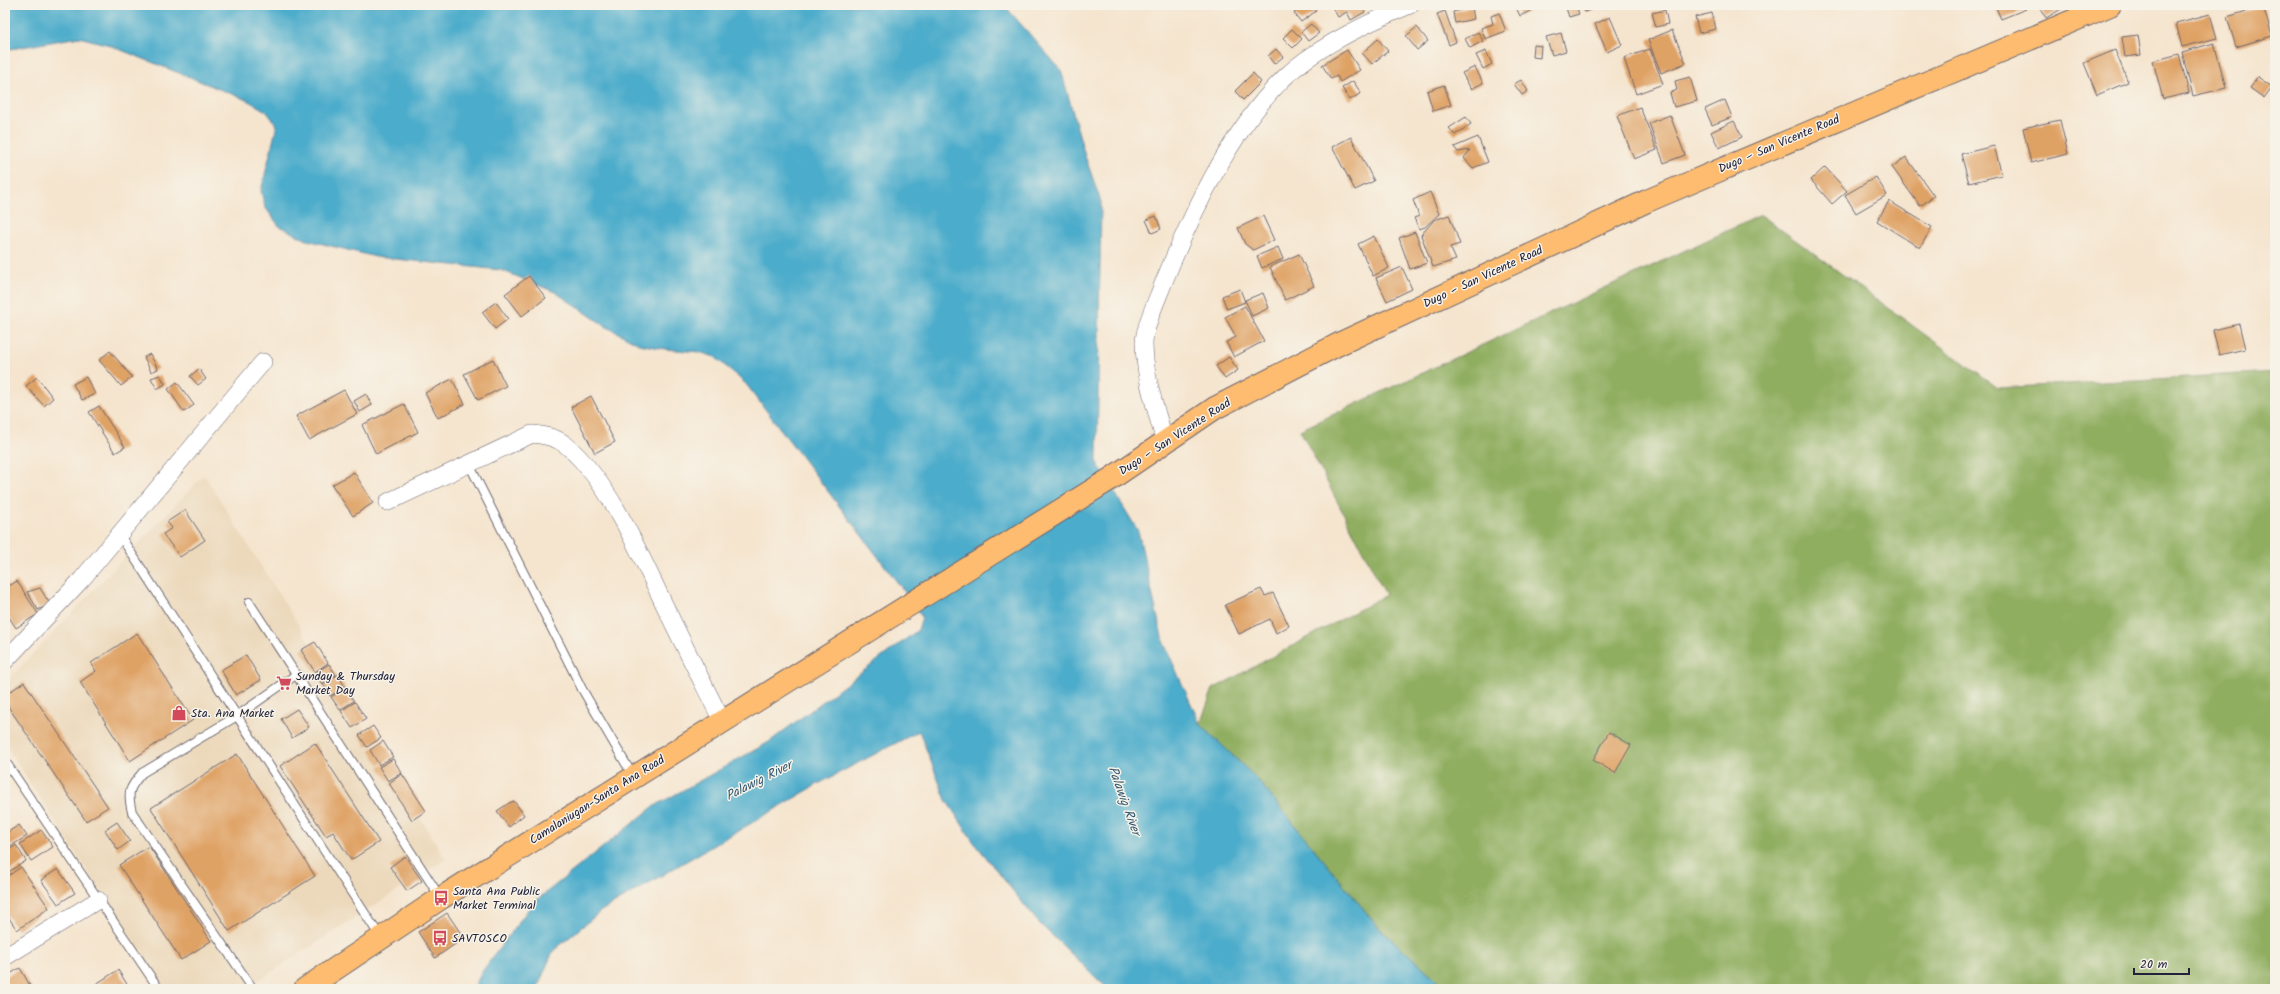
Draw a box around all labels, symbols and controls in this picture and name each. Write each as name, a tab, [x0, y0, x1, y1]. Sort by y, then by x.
street label: Dugo – San Vicente Road	[1715, 109, 1844, 178]
street label: Dugo – San Vicente Road	[1420, 240, 1547, 313]
street label: Dugo – San Vicente Road	[1115, 393, 1236, 480]
place label: Sunday & Thursday Market Day	[296, 667, 395, 700]
supermarket icon: Sunday & Thursday Market Day	[275, 674, 293, 692]
shop icon: Sta. Ana Market	[170, 704, 188, 722]
place label: Sta. Ana Market	[191, 704, 275, 723]
street label: Camalaniugan-Santa Ana Road	[526, 750, 669, 850]
water label: Palawig River	[722, 754, 798, 807]
water label: Palawig River	[1102, 764, 1147, 841]
place label: Santa Ana Public Market Terminal	[453, 882, 540, 915]
bus stop icon: Santa Ana Public Market Terminal	[432, 889, 450, 907]
bus stop icon: SAVTOSCO	[431, 929, 449, 947]
place label: SAVTOSCO	[452, 929, 507, 948]
scale bar	[2134, 950, 2189, 976]
text: 20 m	[2140, 955, 2168, 974]

